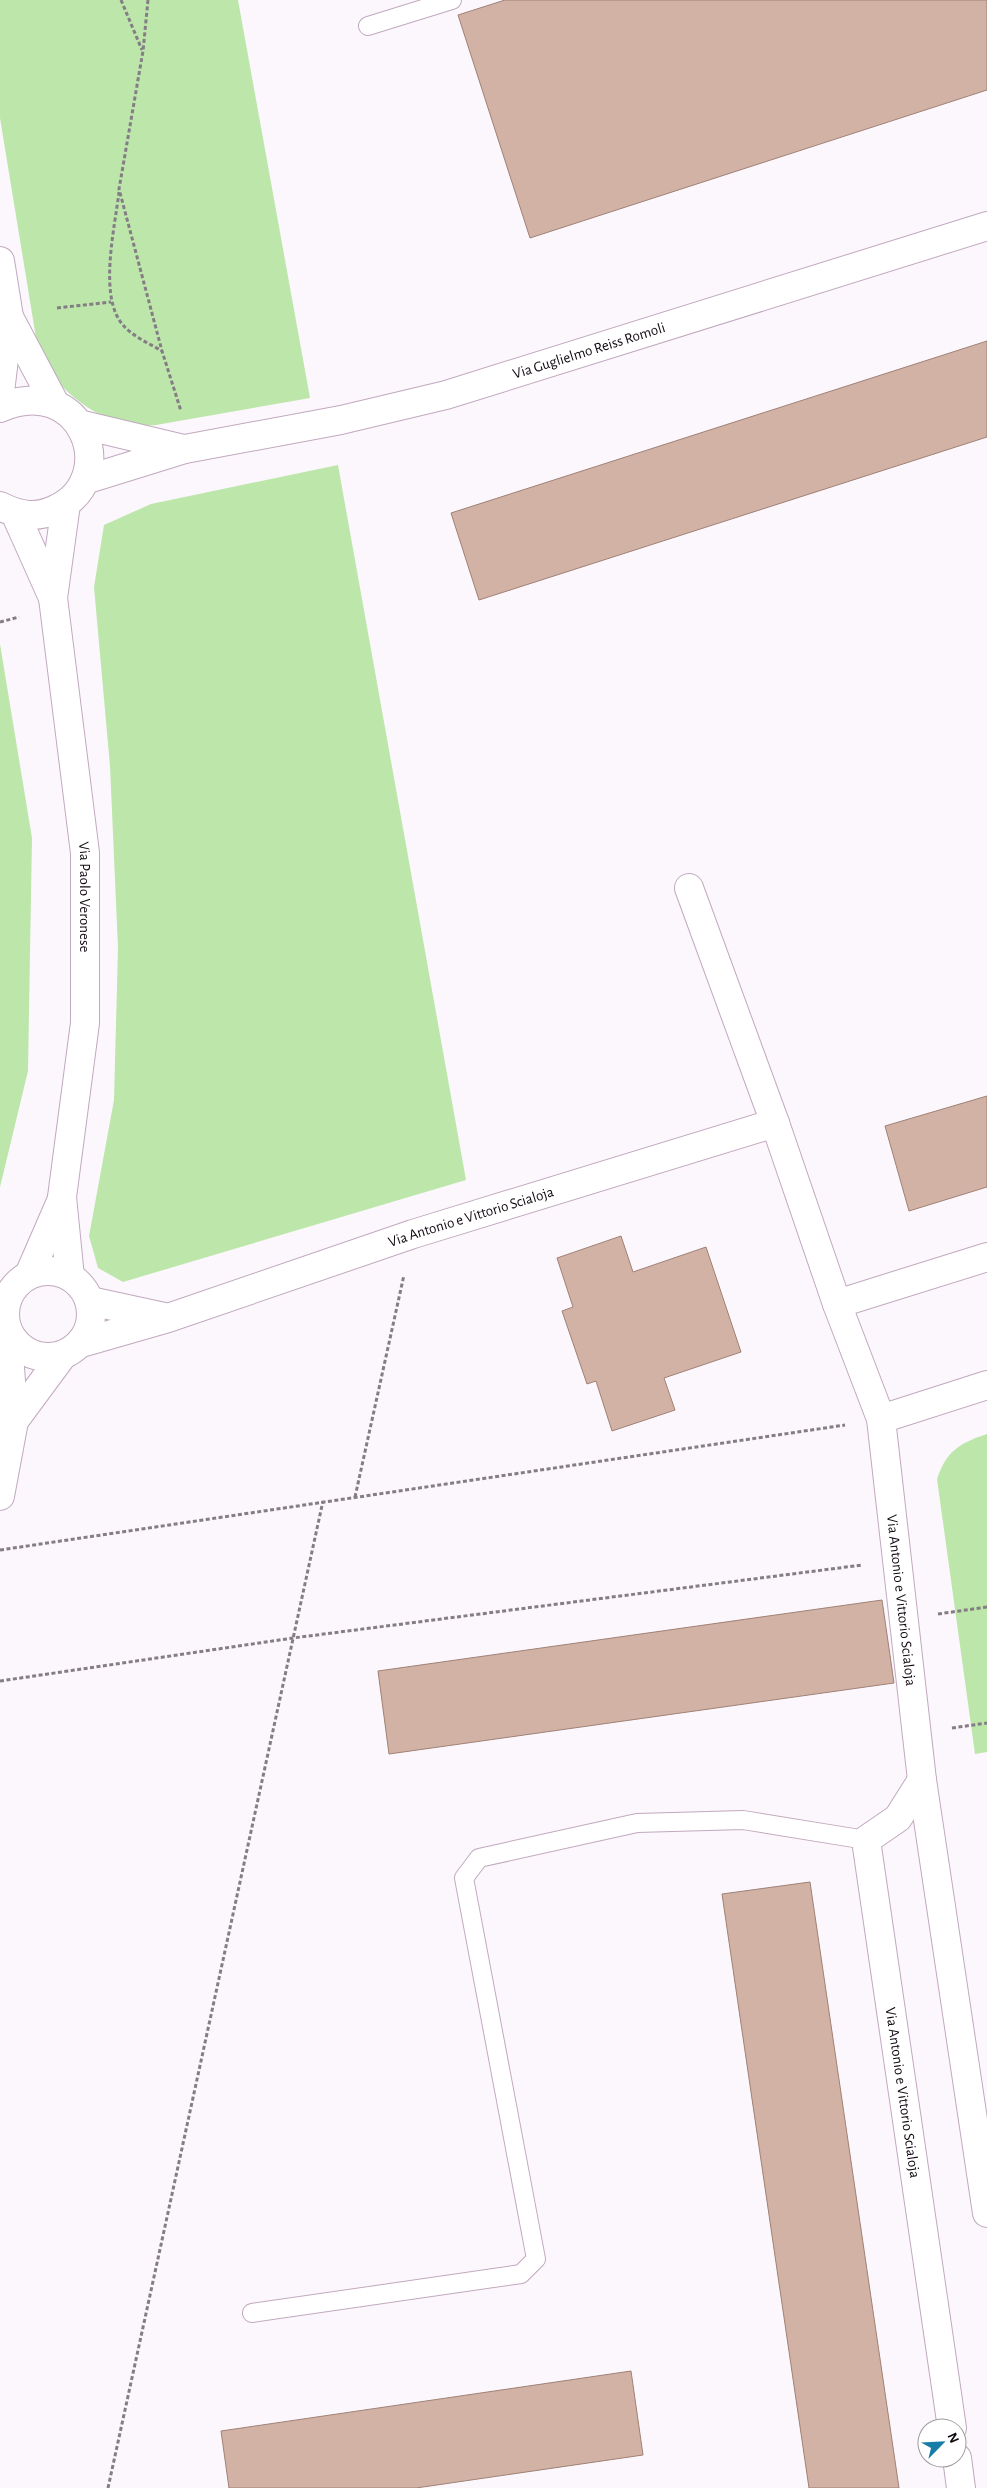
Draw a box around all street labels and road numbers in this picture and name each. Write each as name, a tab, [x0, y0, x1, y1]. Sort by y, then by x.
street label: Via Guglielmo Reiss Romoli	[511, 320, 667, 382]
street label: Via Paolo Veronese	[76, 841, 92, 953]
street label: Via Antonio e Vittorio Scialoja	[386, 1184, 556, 1250]
street label: Via Antonio e Vittorio Scialoja	[884, 1514, 918, 1687]
street label: Via Antonio e Vittorio Scialoja	[883, 2006, 922, 2179]

